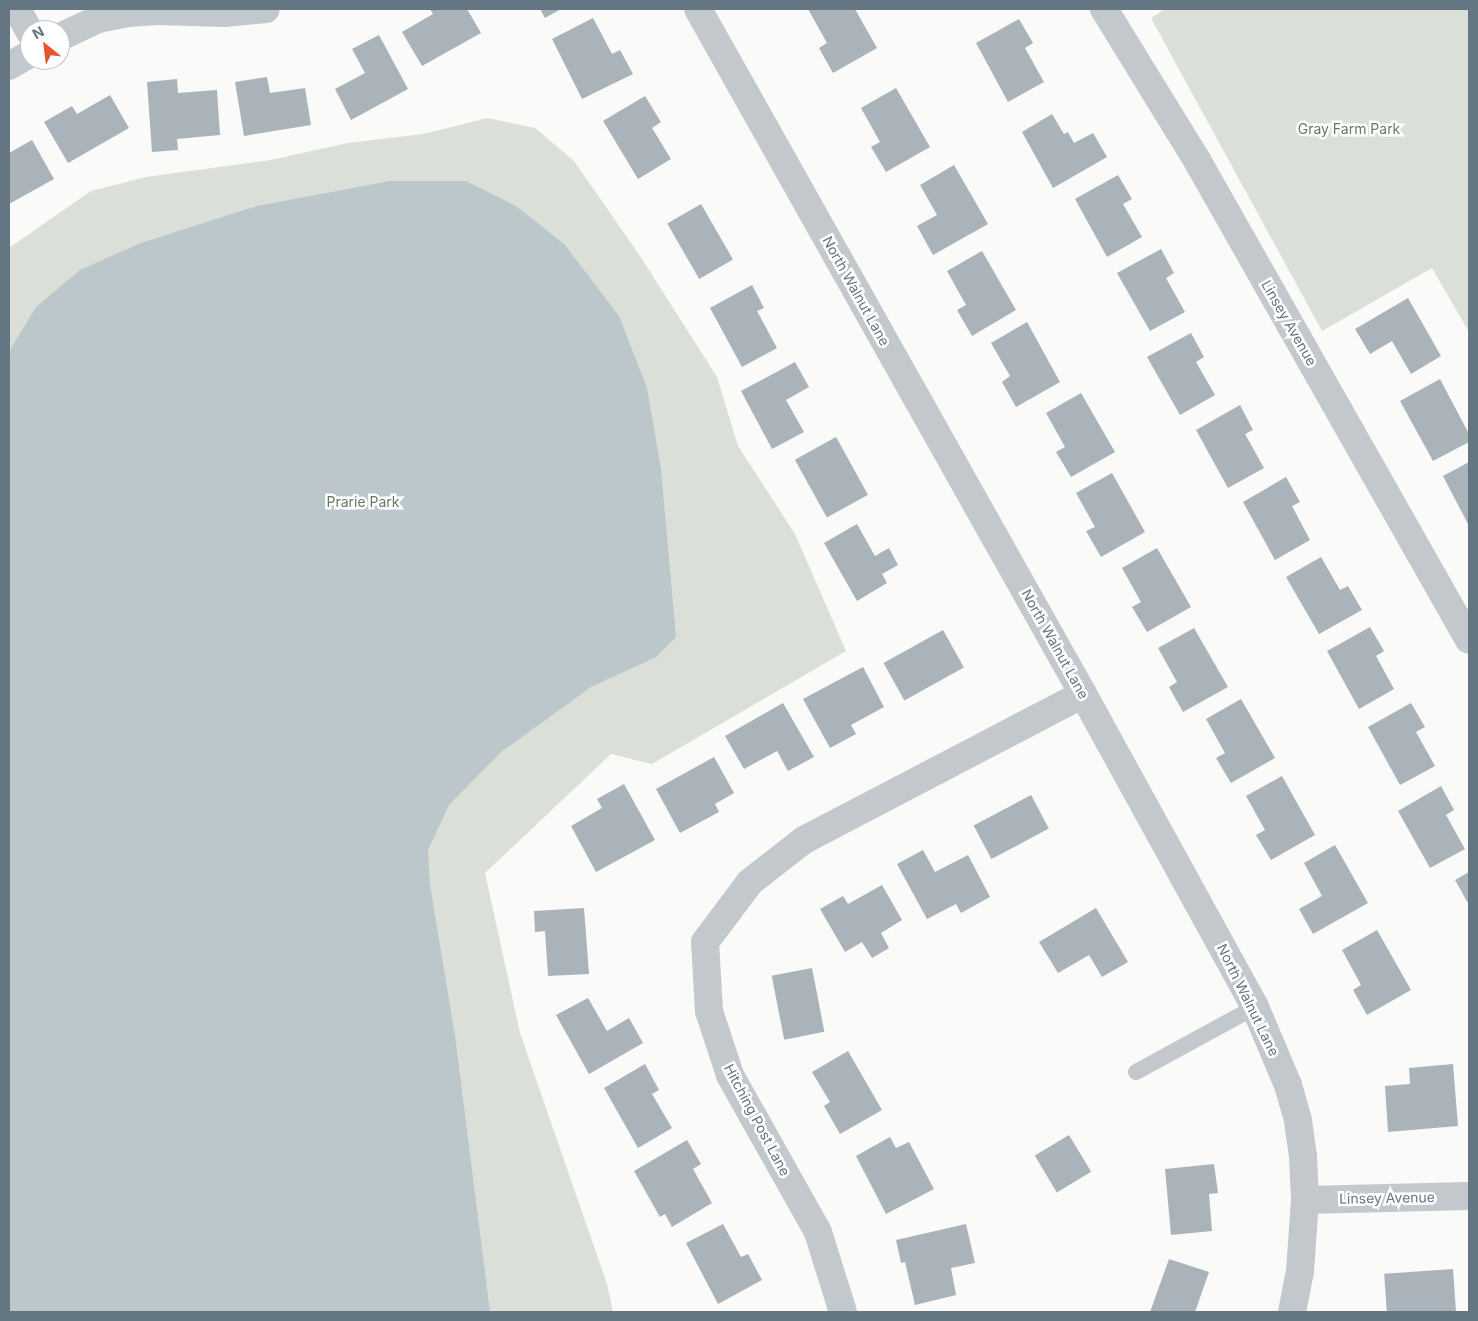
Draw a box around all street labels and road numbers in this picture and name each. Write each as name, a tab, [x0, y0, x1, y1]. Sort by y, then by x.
street label: North Walnut Lane	[819, 233, 893, 349]
street label: Linsey Avenue	[1258, 277, 1320, 369]
street label: North Walnut Lane	[1018, 586, 1092, 702]
street label: North Walnut Lane	[1214, 941, 1282, 1059]
street label: Hitching Post Lane	[720, 1061, 794, 1179]
street label: Linsey Avenue	[1339, 1189, 1435, 1207]

